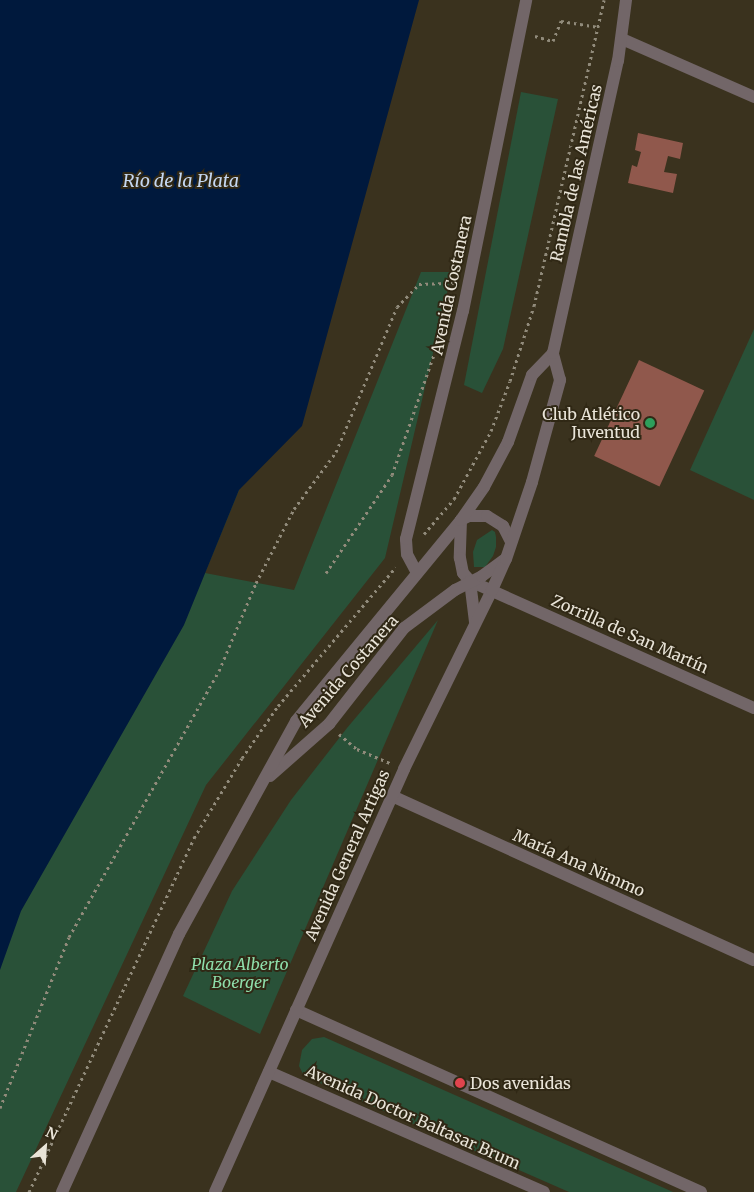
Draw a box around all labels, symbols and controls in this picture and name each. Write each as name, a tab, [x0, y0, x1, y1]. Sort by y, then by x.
street label: Rambla de las Américas	[546, 82, 606, 264]
water label: Río de la Plata	[123, 170, 239, 192]
street label: Avenida Costanera	[427, 213, 475, 357]
place label: Club Atlético Juventud	[542, 404, 640, 442]
marker: Club Atlético Juventud	[644, 417, 656, 429]
street label: Zorrilla de San Martín	[548, 591, 712, 677]
street label: Avenida Costanera	[294, 611, 402, 731]
street label: Avenida General Artigas	[301, 766, 393, 944]
street label: María Ana Nimmo	[510, 825, 648, 901]
park label: Plaza Alberto Boerger	[191, 954, 289, 992]
street label: Avenida Doctor Baltasar Brum	[303, 1061, 523, 1173]
place label: Dos avenidas	[470, 1073, 571, 1093]
marker: Dos avenidas	[454, 1077, 466, 1089]
north arrow	[20, 1122, 70, 1172]
text: N	[43, 1123, 60, 1144]

